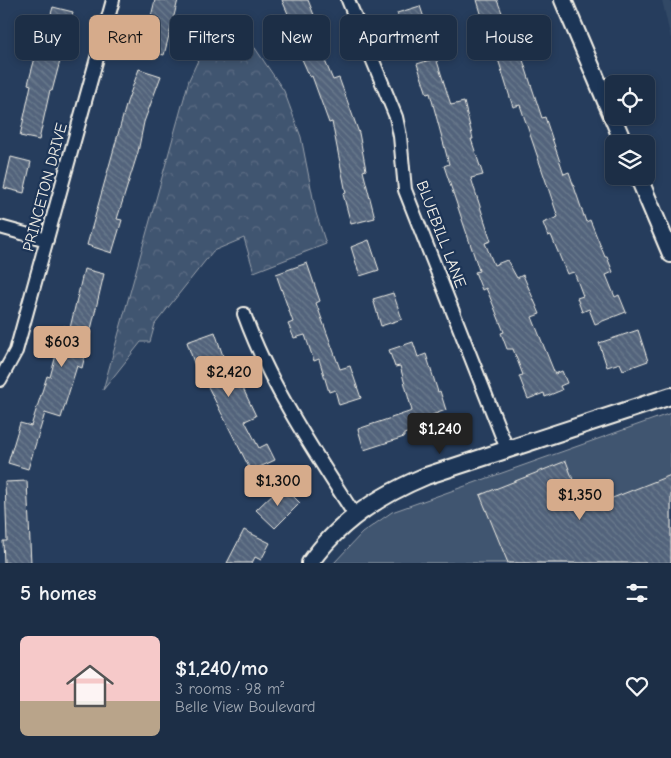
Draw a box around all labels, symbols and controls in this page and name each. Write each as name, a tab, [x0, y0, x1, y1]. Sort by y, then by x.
chip: Buy	[15, 15, 79, 60]
chip: Rent	[89, 15, 160, 60]
chip: Filters	[170, 15, 253, 60]
chip: New	[263, 15, 330, 60]
chip: Apartment	[340, 15, 457, 60]
chip: House	[467, 15, 551, 60]
map controls	[605, 75, 655, 185]
button: locate	[605, 75, 655, 125]
street label: PRINCETON DRIVE	[19, 121, 71, 254]
button: layers	[605, 135, 655, 185]
street label: BLUEBILL LANE	[412, 178, 470, 291]
pin: $603	[32, 326, 92, 368]
text: $603	[44, 333, 80, 351]
pin: $2,420	[188, 356, 270, 398]
text: $2,420	[206, 363, 252, 381]
pin: $1,240	[399, 412, 481, 455]
text: $1,240	[418, 420, 462, 438]
pin: $1,300	[237, 464, 319, 507]
text: $1,300	[255, 472, 301, 490]
pin: $1,350	[539, 478, 621, 521]
text: $1,350	[558, 486, 602, 504]
icon: filters	[623, 579, 651, 607]
text: 5 homes	[20, 581, 97, 605]
icon: home	[60, 656, 120, 716]
text: $1,240/mo	[175, 656, 268, 680]
icon: heart	[623, 672, 651, 700]
text: 3 rooms · 98 m²	[175, 680, 284, 698]
text: Belle View Boulevard	[175, 698, 316, 716]

